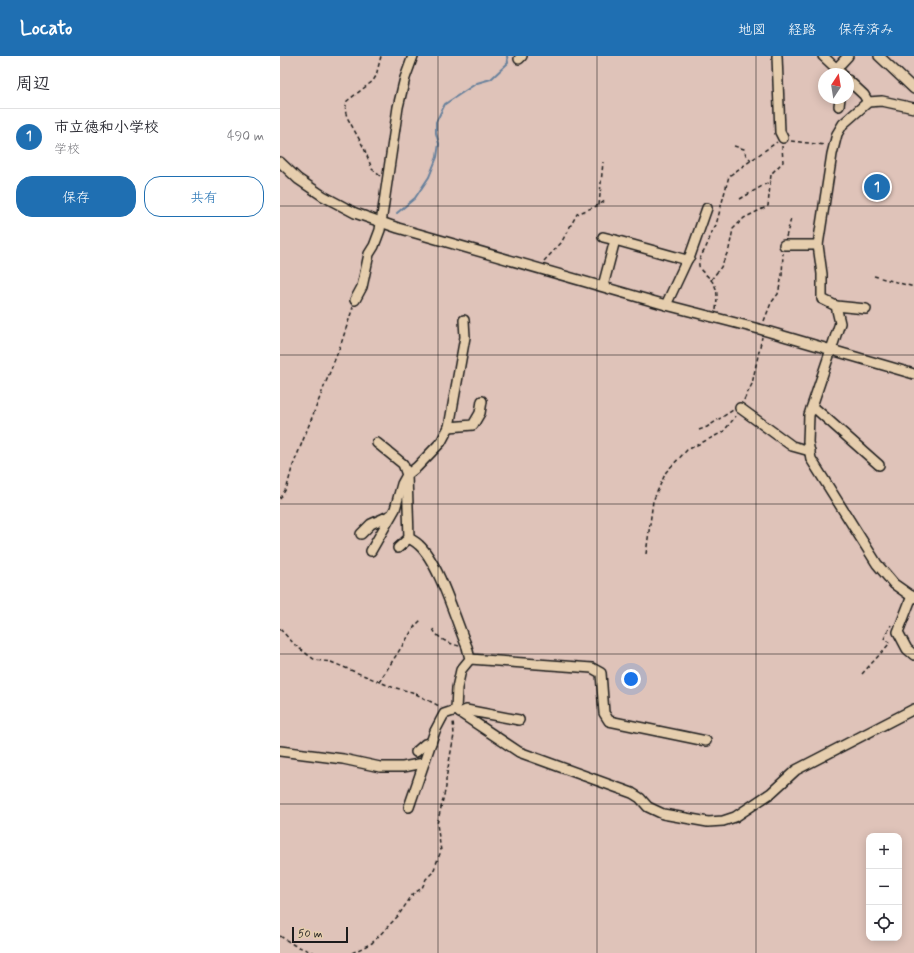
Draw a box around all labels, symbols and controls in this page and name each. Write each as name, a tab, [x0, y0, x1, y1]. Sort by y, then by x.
text: Locato	[20, 16, 72, 41]
text: 地図	[738, 21, 766, 39]
text: 経路	[788, 21, 816, 39]
text: 保存済み	[838, 21, 894, 39]
north arrow	[818, 68, 854, 104]
text: 周辺	[16, 73, 50, 95]
text: 市立徳和小学校	[54, 118, 159, 138]
text: 1	[26, 128, 32, 145]
text: 490 m	[227, 128, 264, 145]
text: 学校	[54, 141, 80, 158]
pin: 1	[864, 172, 890, 202]
button: 保存	[16, 176, 136, 217]
button: 共有	[144, 176, 264, 217]
your location	[621, 669, 641, 689]
map controls	[866, 833, 902, 941]
button: +	[866, 833, 902, 869]
button: −	[866, 869, 902, 905]
button: locate	[866, 905, 902, 941]
scale bar	[292, 925, 348, 944]
text: 50 m	[298, 927, 323, 941]

